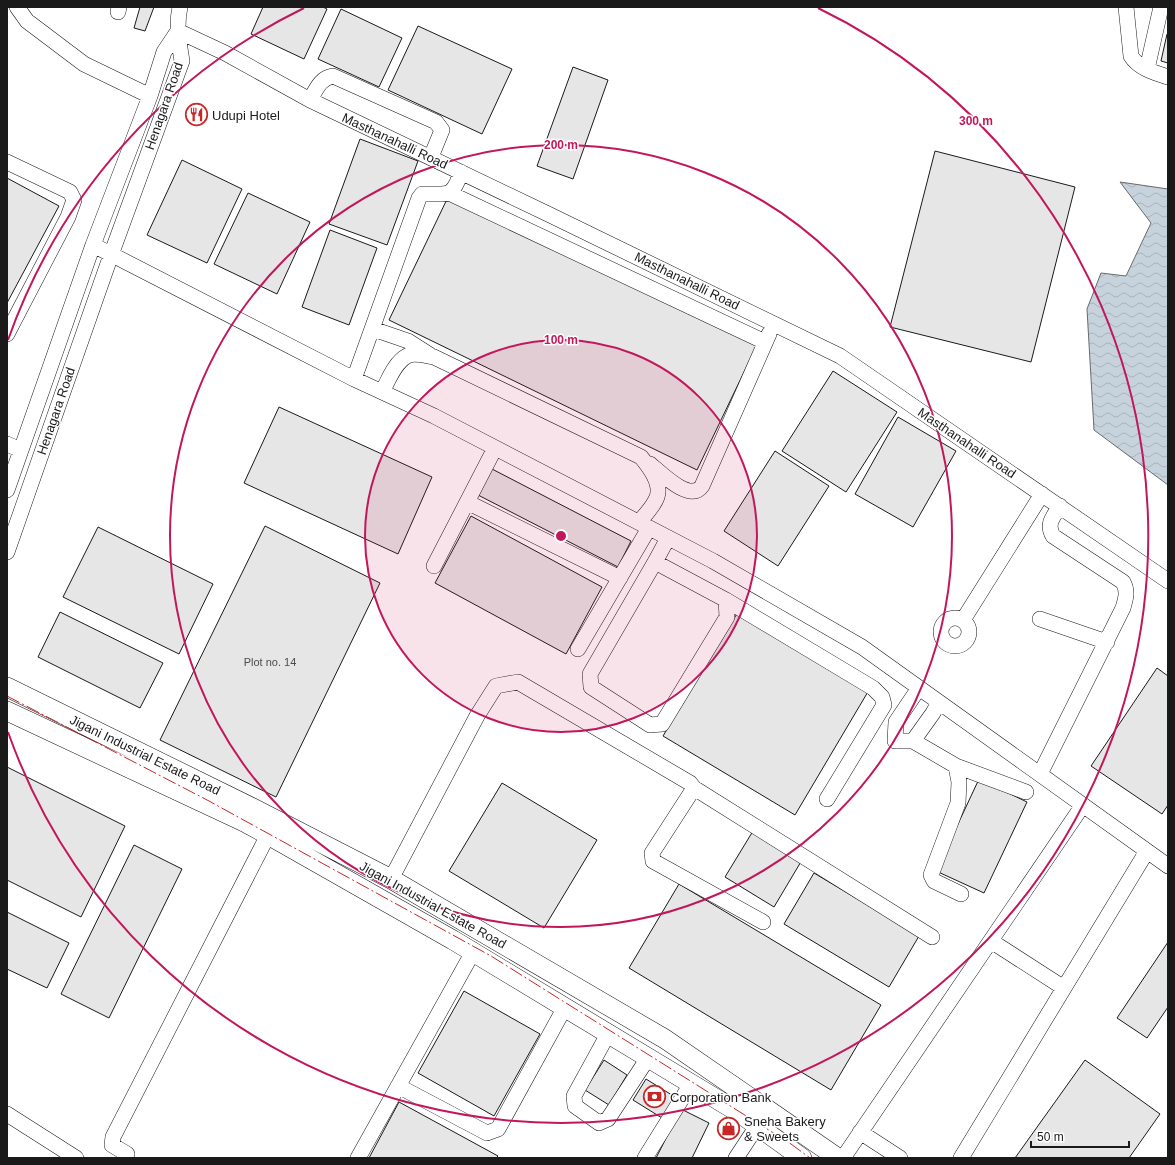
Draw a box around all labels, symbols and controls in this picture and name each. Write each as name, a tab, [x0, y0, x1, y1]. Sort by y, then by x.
street label: Henagara Road	[142, 60, 186, 152]
restaurant icon: Udupi Hotel	[183, 102, 209, 128]
place label: Udupi Hotel	[212, 108, 280, 123]
street label: Masthanahalli Road	[340, 110, 450, 172]
text: 300 m	[959, 114, 993, 128]
text: 200 m	[544, 138, 578, 152]
street label: Masthanahalli Road	[632, 249, 742, 313]
text: 100 m	[544, 333, 578, 347]
street label: Henagara Road	[34, 365, 78, 457]
street label: Masthanahalli Road	[915, 405, 1019, 481]
centre of rings	[554, 529, 568, 543]
house number: Plot no. 14	[244, 656, 296, 668]
street label: Jigani Industrial Estate Road	[67, 712, 223, 798]
street label: Jigani Industrial Estate Road	[357, 858, 509, 952]
bank icon: Corporation Bank	[642, 1084, 668, 1110]
place label: Corporation Bank	[670, 1090, 772, 1105]
place label: Sneha Bakery & Sweets	[744, 1114, 826, 1144]
shop icon: Sneha Bakery & Sweets	[715, 1115, 741, 1141]
scale bar	[1031, 1123, 1129, 1149]
text: 50 m	[1037, 1130, 1064, 1144]

